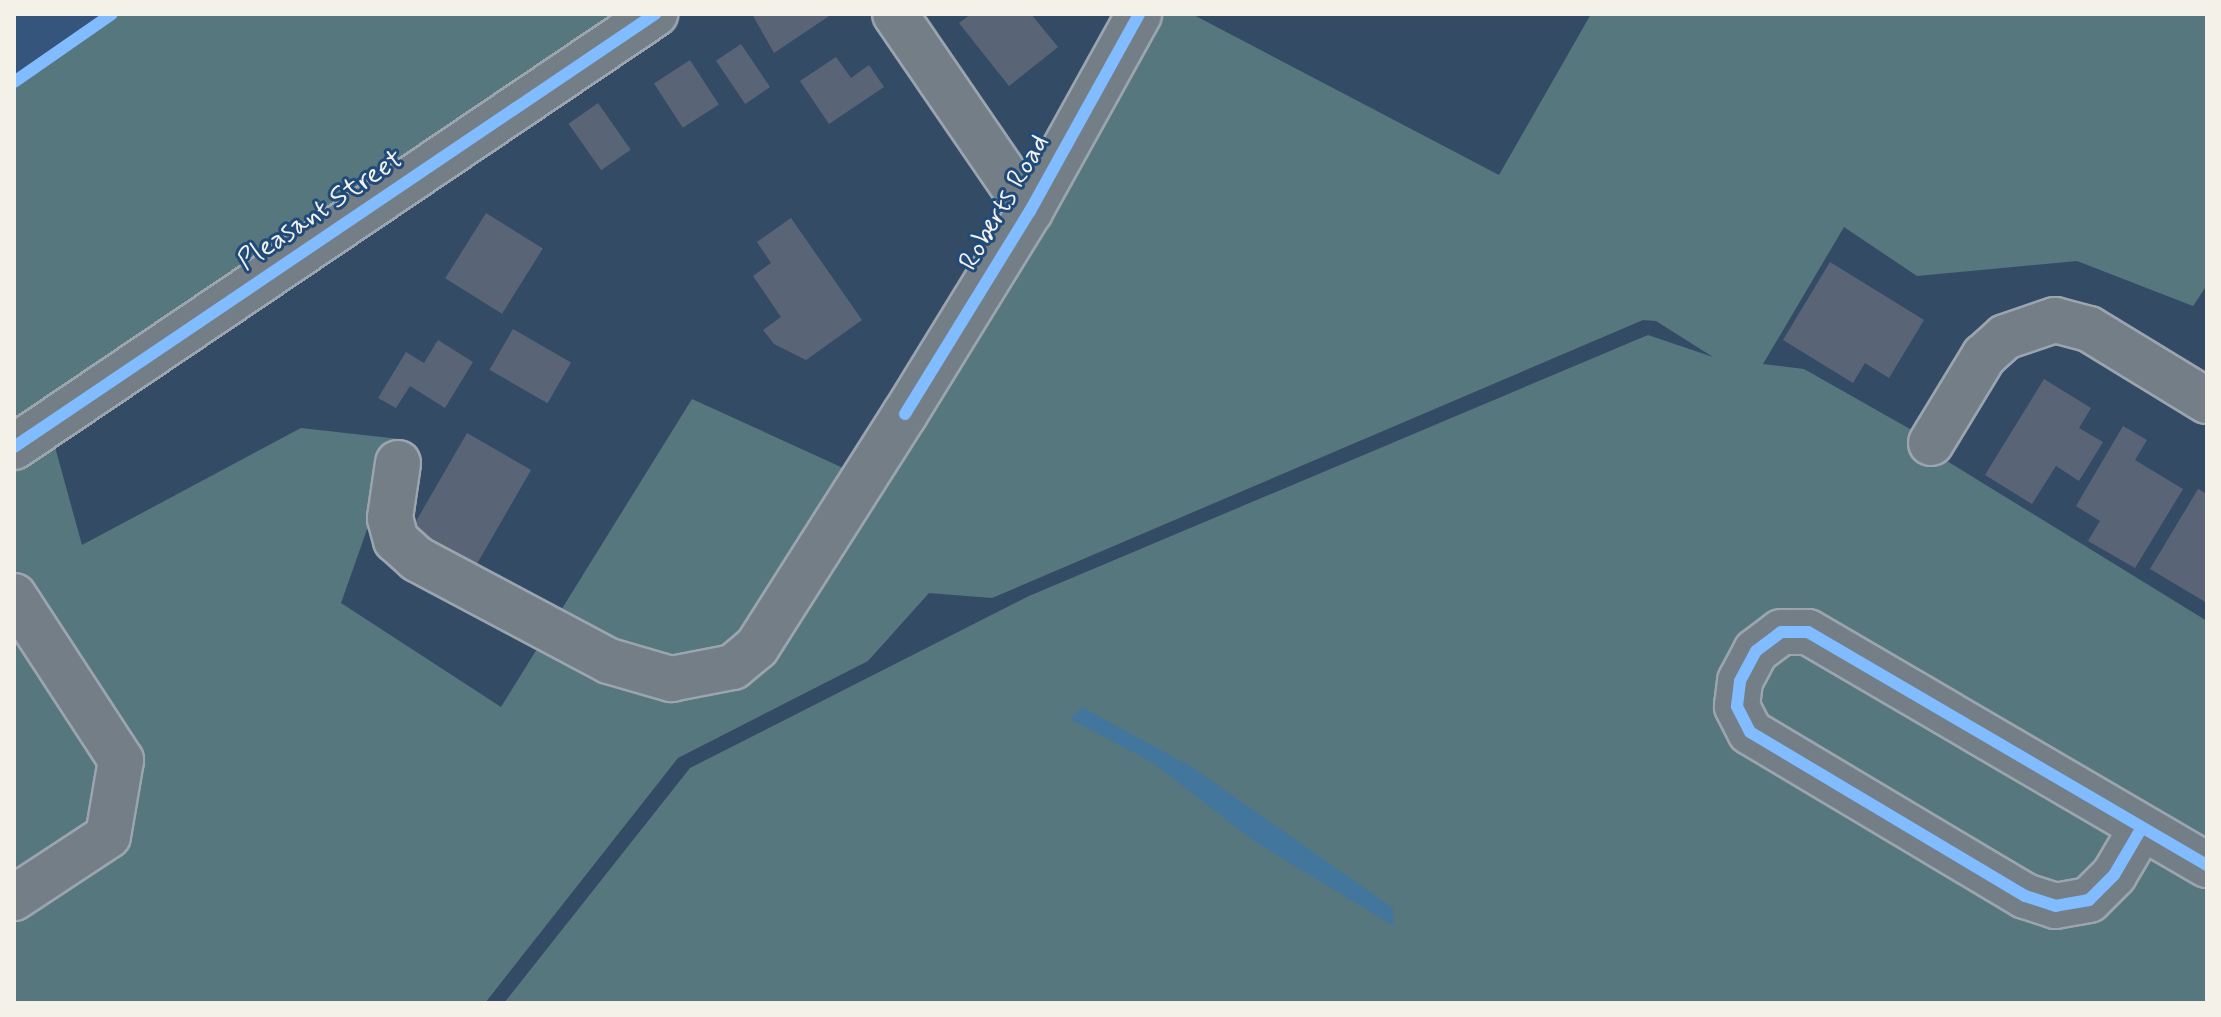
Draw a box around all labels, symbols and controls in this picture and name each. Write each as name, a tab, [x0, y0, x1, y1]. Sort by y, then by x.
street label: Roberts Road	[953, 129, 1057, 277]
street label: Pleasant Street	[232, 144, 410, 278]

